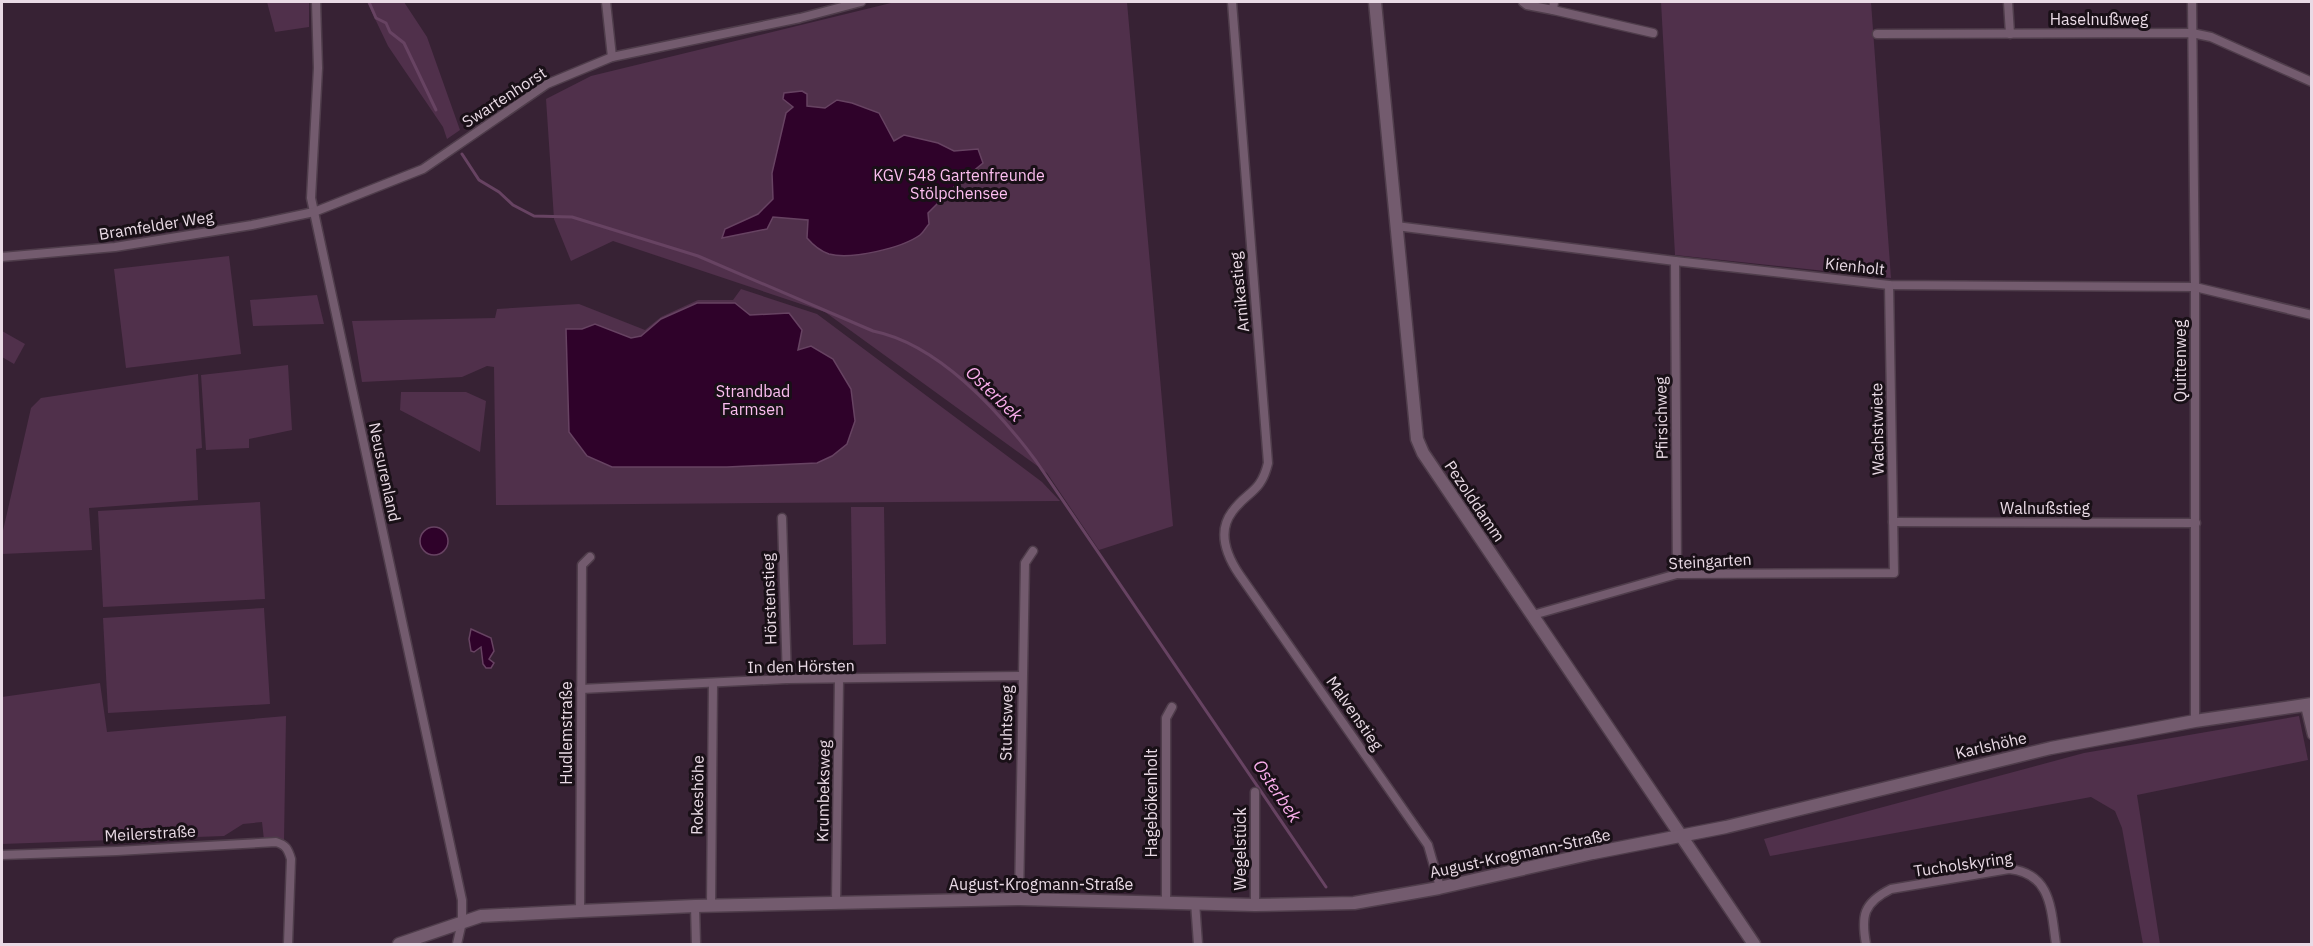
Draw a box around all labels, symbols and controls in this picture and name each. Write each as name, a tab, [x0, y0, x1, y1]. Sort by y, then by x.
street label: Haselnußweg	[2050, 9, 2149, 29]
street label: Swartenhorst	[458, 62, 550, 132]
park label: KGV 548 Gartenfreunde Stölpchensee	[873, 165, 1045, 203]
street label: Bramfelder Weg	[97, 206, 215, 244]
street label: Arnikastieg	[1225, 250, 1253, 333]
street label: Kienholt	[1824, 253, 1886, 279]
street label: Quittenweg	[2170, 319, 2190, 402]
water label: Osterbek	[961, 361, 1028, 427]
street label: Pfirsichweg	[1650, 376, 1672, 460]
park label: Strandbad Farmsen	[716, 381, 790, 419]
street label: Wachstwiete	[1866, 382, 1888, 475]
street label: Neusurenland	[365, 421, 405, 523]
street label: Pezolddamm	[1441, 457, 1509, 545]
street label: Walnußstieg	[2000, 498, 2091, 518]
street label: Steingarten	[1668, 549, 1752, 573]
street label: Hörstenstieg	[757, 552, 781, 645]
street label: In den Hörsten	[747, 655, 855, 677]
street label: Malvenstieg	[1322, 672, 1388, 754]
street label: Hudlemstraße	[556, 681, 576, 785]
street label: Stuhtsweg	[995, 684, 1017, 761]
street label: Karlshöhe	[1953, 727, 2029, 763]
street label: Krumbeksweg	[812, 739, 834, 842]
street label: Hagebökenholt	[1141, 748, 1161, 858]
street label: Rokeshöhe	[686, 755, 708, 835]
water label: Osterbek	[1248, 755, 1307, 827]
street label: Wegelstück	[1230, 807, 1250, 891]
street label: Meilerstraße	[104, 821, 196, 845]
street label: August-Krogmann-Straße	[1428, 824, 1612, 882]
street label: Tucholskyring	[1912, 847, 2014, 881]
street label: August-Krogmann-Straße	[949, 874, 1133, 894]

